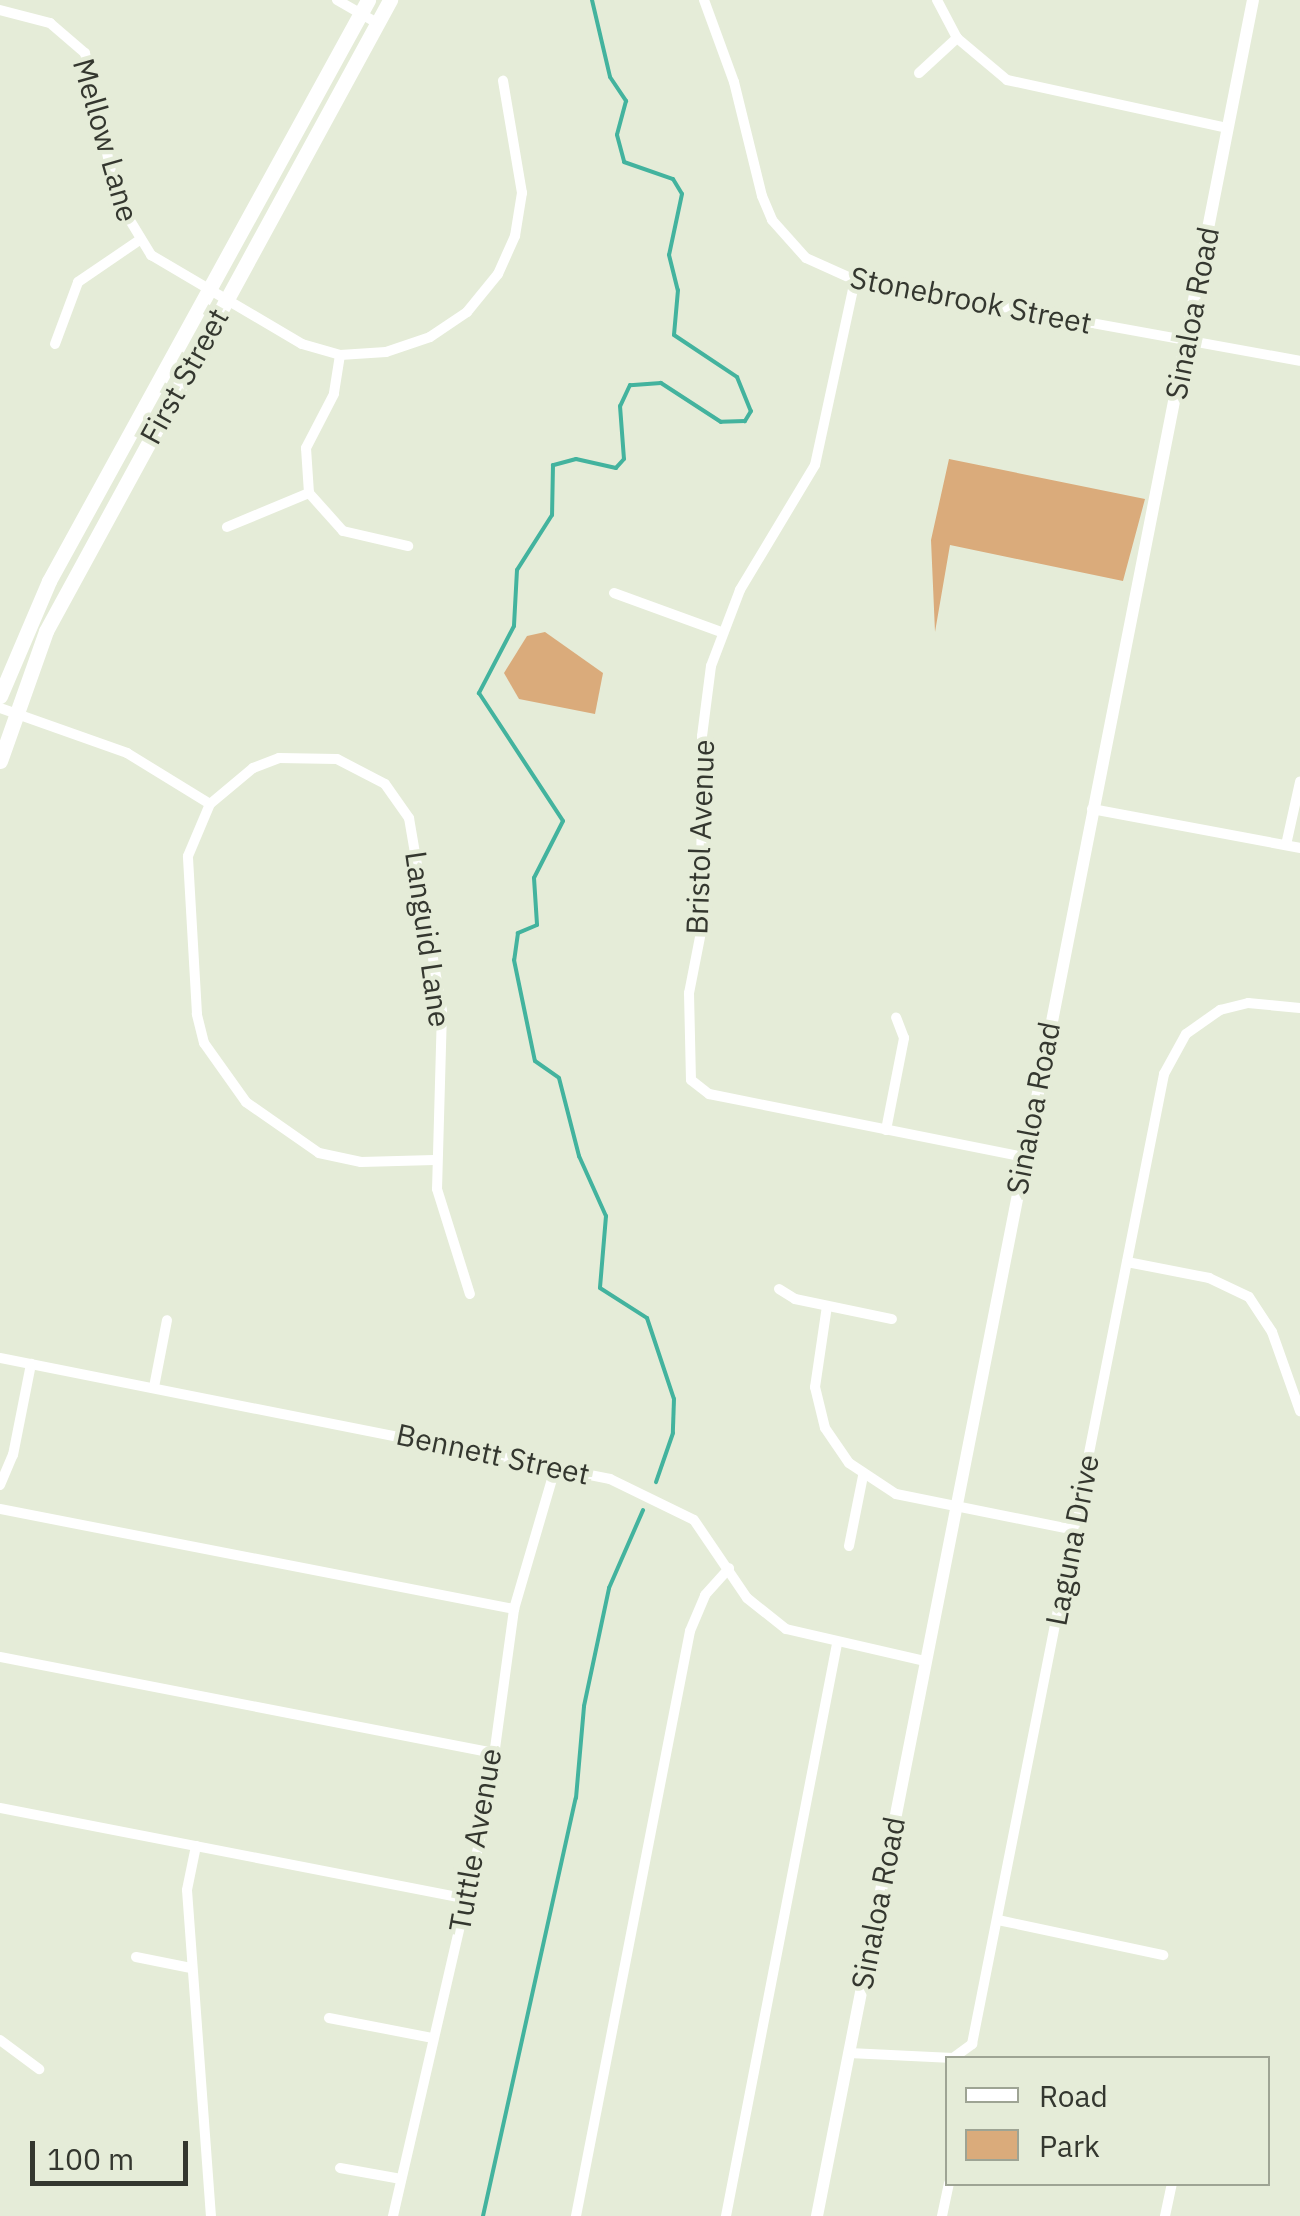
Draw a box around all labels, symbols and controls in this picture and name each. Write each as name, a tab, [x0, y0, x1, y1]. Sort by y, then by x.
street label: Mellow Lane	[66, 54, 146, 226]
street label: Sinaloa Road	[1158, 224, 1226, 402]
street label: Stonebrook Street	[847, 259, 1095, 341]
street label: First Street	[132, 302, 236, 450]
street label: Bristol Avenue	[679, 739, 721, 935]
street label: Languid Lane	[398, 849, 458, 1029]
street label: Sinaloa Road	[999, 1019, 1067, 1197]
street label: Bennett Street	[393, 1416, 593, 1492]
street label: Laguna Drive	[1038, 1451, 1106, 1629]
street label: Tuttle Avenue	[441, 1746, 509, 1934]
street label: Sinaloa Road	[844, 1814, 912, 1992]
legend	[945, 2056, 1270, 2186]
text: Road	[1039, 2076, 1108, 2115]
scale bar	[35, 2121, 192, 2183]
text: Park	[1039, 2126, 1100, 2165]
text: 100 m	[47, 2139, 134, 2178]

